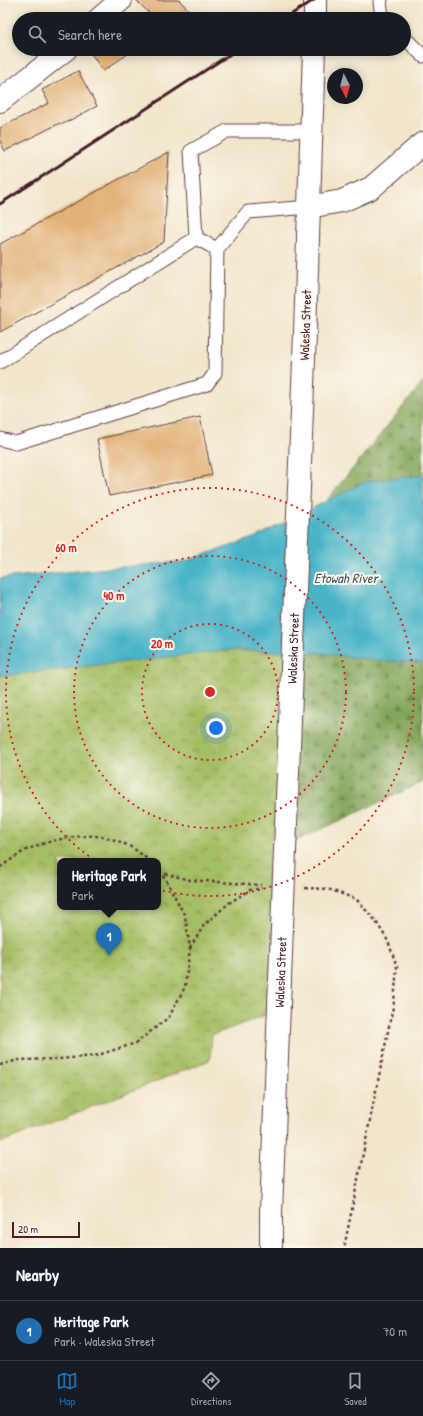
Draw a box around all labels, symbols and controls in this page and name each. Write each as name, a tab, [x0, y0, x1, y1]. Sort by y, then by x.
search box	[12, 12, 411, 56]
icon: search	[26, 23, 48, 45]
text: Search here	[58, 24, 122, 45]
north arrow	[327, 68, 363, 104]
street label: Waleska Street	[295, 289, 315, 361]
text: 60 m	[55, 539, 77, 556]
water label: Etowah River	[314, 568, 379, 587]
text: 40 m	[104, 587, 124, 604]
street label: Waleska Street	[282, 612, 303, 684]
text: 20 m	[151, 635, 173, 652]
centre of rings	[203, 685, 217, 699]
your location	[206, 718, 226, 738]
popup	[57, 858, 161, 910]
text: Heritage Park	[72, 865, 146, 886]
text: Park	[72, 886, 94, 904]
pin: 1	[96, 923, 122, 956]
street label: Waleska Street	[270, 936, 291, 1008]
scale bar	[12, 1220, 80, 1239]
text: 20 m	[18, 1222, 38, 1236]
text: Nearby	[16, 1263, 59, 1286]
text: Heritage Park	[54, 1311, 128, 1332]
text: 1	[27, 1322, 31, 1340]
text: 70 m	[383, 1322, 407, 1340]
text: Park · Waleska Street	[54, 1332, 155, 1350]
tab: Map	[56, 1370, 78, 1408]
tab: Directions	[191, 1370, 232, 1408]
tab: Saved	[344, 1370, 367, 1408]

